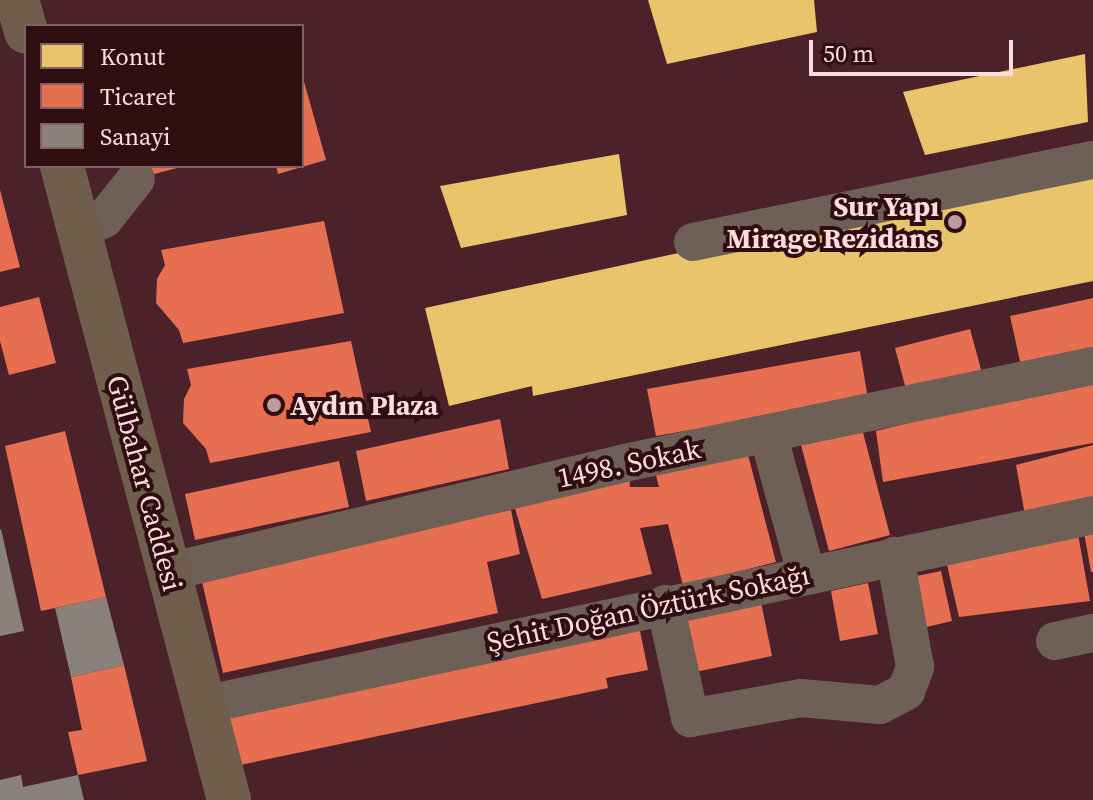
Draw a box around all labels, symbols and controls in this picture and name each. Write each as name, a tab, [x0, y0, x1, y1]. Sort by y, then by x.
legend	[24, 24, 304, 168]
scale bar	[813, 24, 1017, 74]
text: 50 m	[823, 37, 874, 70]
text: Konut	[100, 40, 165, 73]
text: Ticaret	[100, 80, 175, 113]
text: Sanayi	[100, 120, 170, 153]
place label: Sur Yapı Mirage Rezidans	[726, 189, 939, 255]
marker: Sur Yapı Mirage Rezidans	[946, 213, 964, 231]
street label: Gülbahar Caddesi	[100, 371, 190, 595]
place label: Aydın Plaza	[290, 388, 438, 422]
marker: Aydın Plaza	[265, 396, 283, 414]
street label: 1498. Sokak	[554, 431, 704, 495]
street label: Şehit Doğan Öztürk Sokağı	[484, 557, 812, 659]

